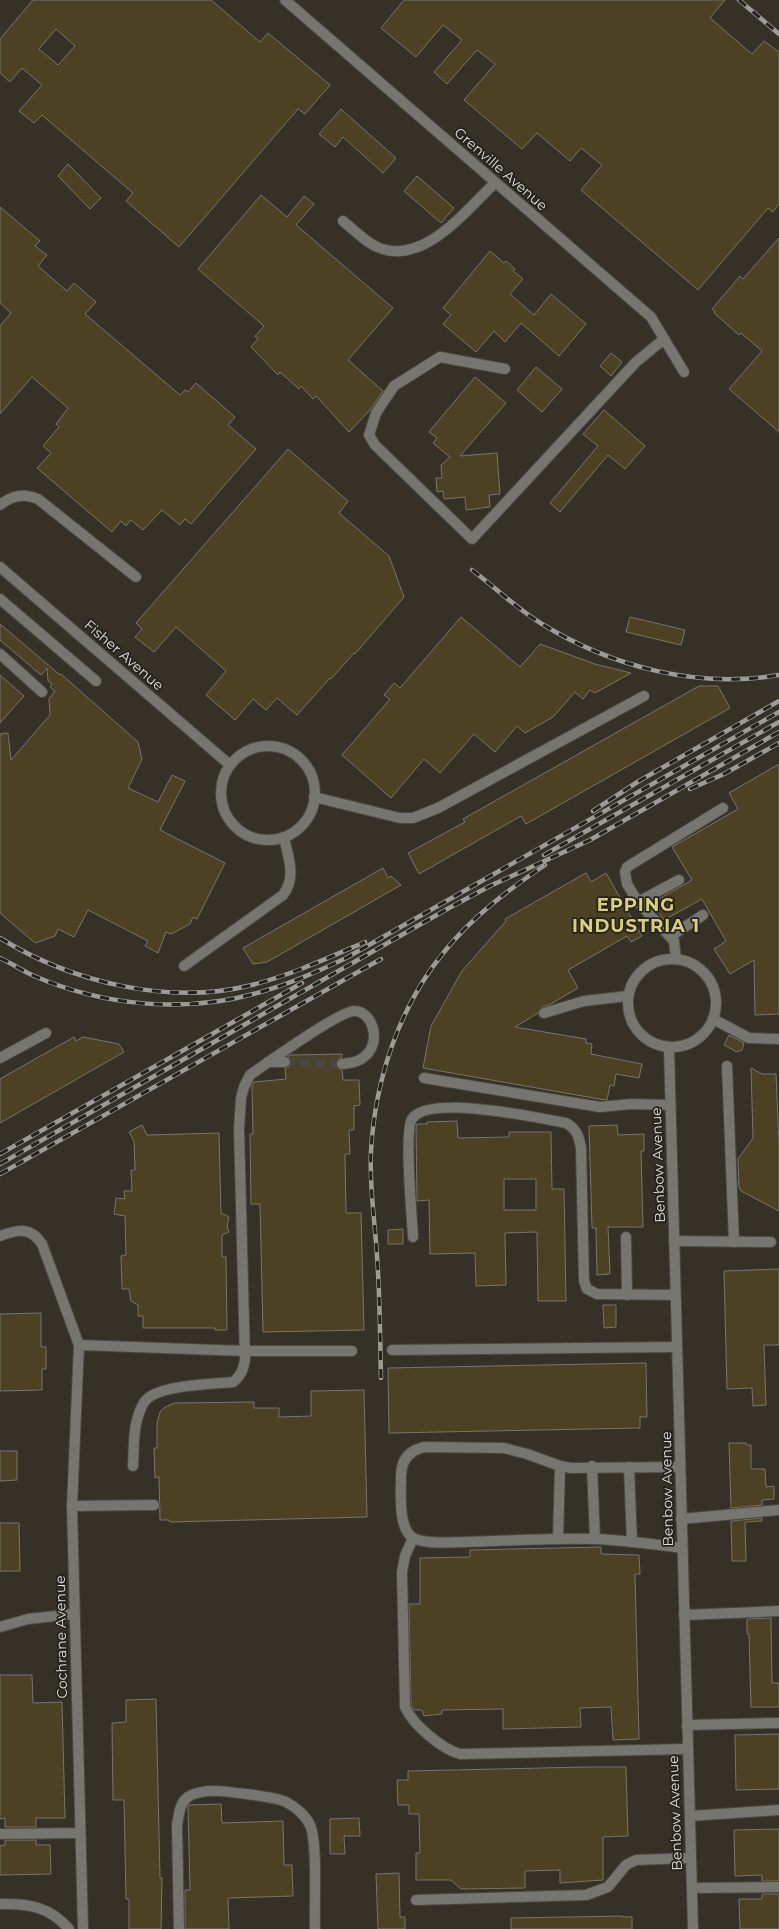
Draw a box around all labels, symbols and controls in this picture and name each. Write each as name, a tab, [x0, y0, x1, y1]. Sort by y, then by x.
street label: Grenville Avenue	[451, 124, 551, 214]
street label: Fisher Avenue	[81, 616, 167, 694]
district label: EPPING INDUSTRIA 1	[572, 894, 700, 937]
street label: Benbow Avenue	[647, 1107, 669, 1223]
street label: Benbow Avenue	[657, 1431, 677, 1547]
street label: Cochrane Avenue	[51, 1575, 71, 1699]
street label: Benbow Avenue	[664, 1755, 686, 1871]

